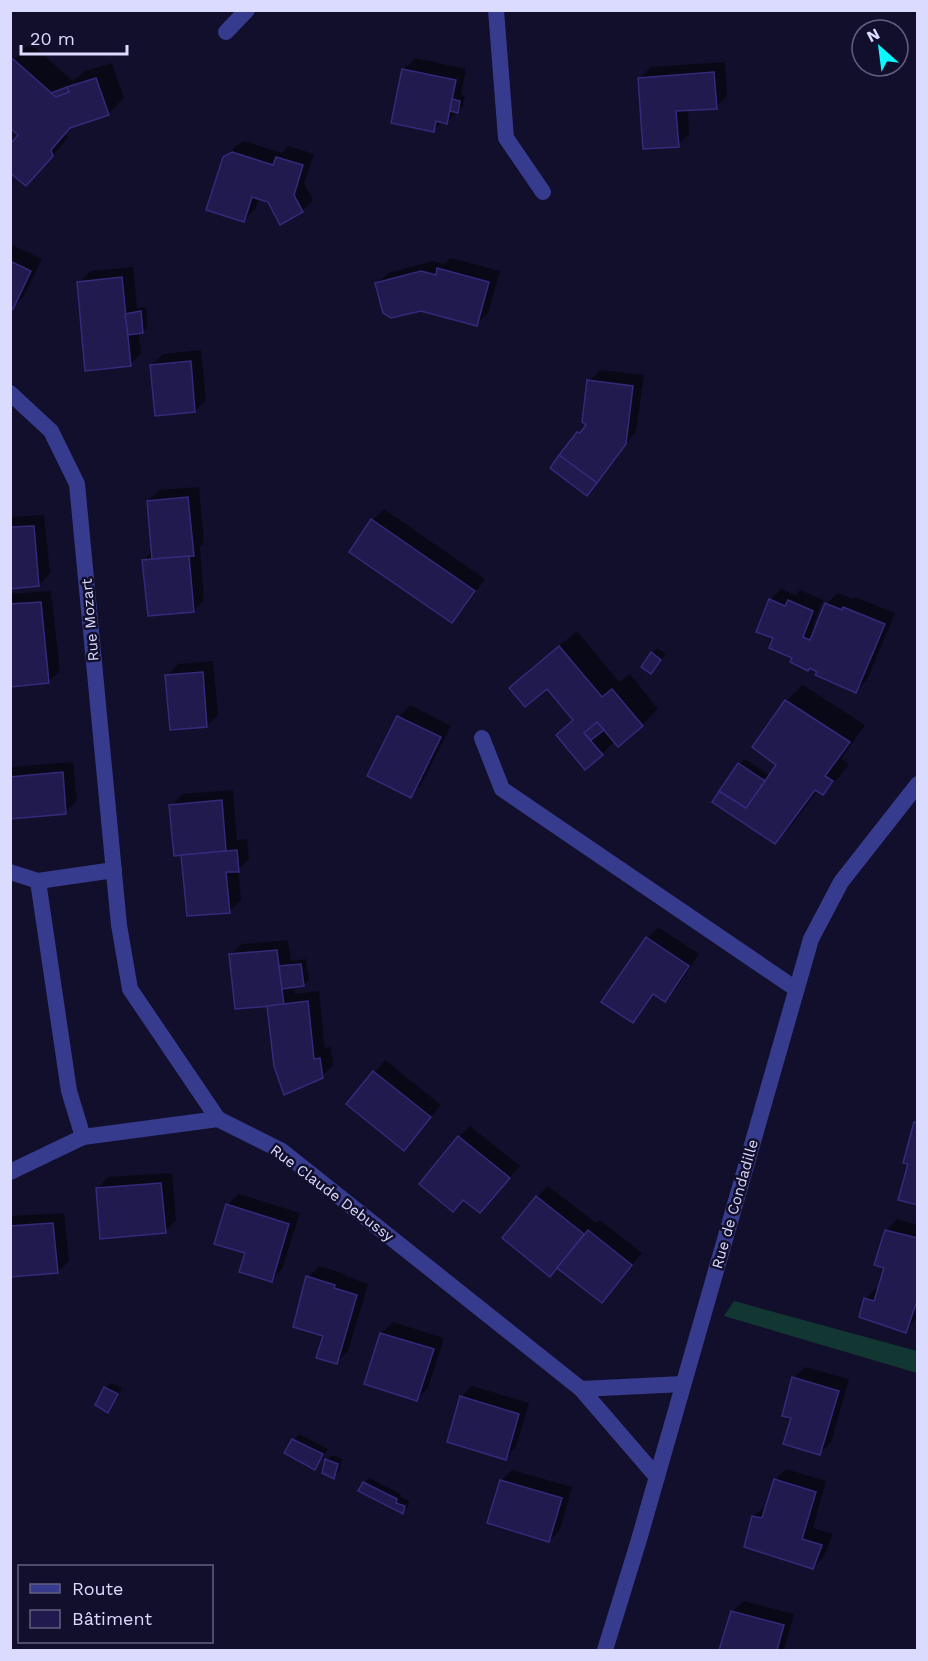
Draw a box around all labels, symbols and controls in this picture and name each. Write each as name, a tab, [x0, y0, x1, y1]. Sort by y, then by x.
scale bar	[21, 18, 128, 56]
north arrow	[850, 18, 910, 78]
text: N	[863, 24, 883, 46]
text: 20 m	[30, 28, 75, 49]
street label: Rue Mozart	[77, 577, 103, 662]
street label: Rue de Condadille	[708, 1137, 762, 1271]
street label: Rue Claude Debussy	[267, 1141, 397, 1245]
legend	[18, 1565, 213, 1643]
text: Route	[72, 1578, 124, 1599]
text: Bâtiment	[72, 1608, 152, 1629]

